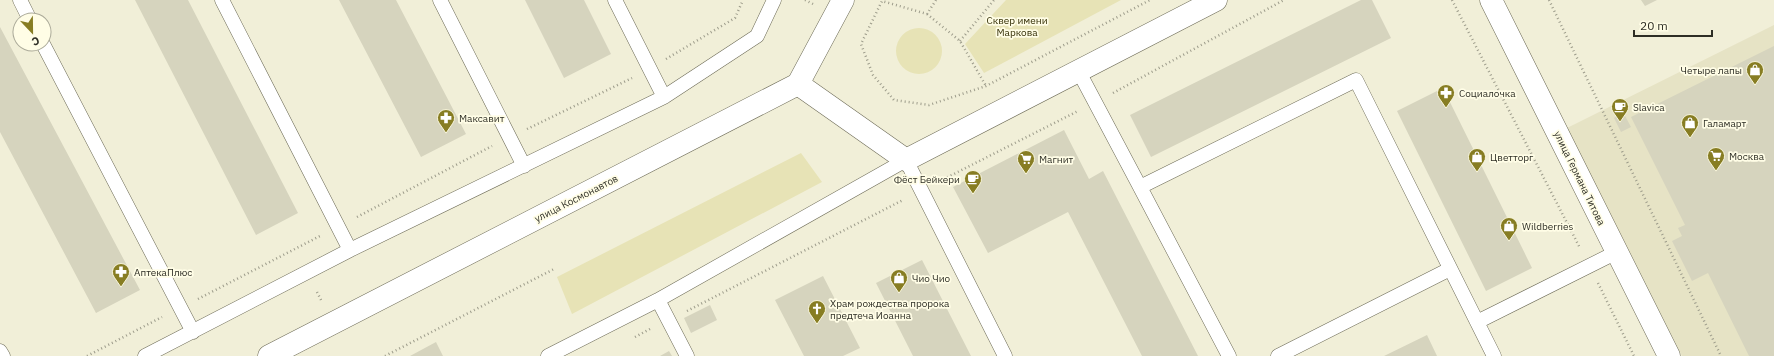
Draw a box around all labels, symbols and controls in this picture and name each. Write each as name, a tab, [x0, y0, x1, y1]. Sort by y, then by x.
north arrow	[12, 12, 52, 52]
scale bar	[1634, 12, 1712, 38]
park label: Сквер имени Маркова	[986, 14, 1048, 39]
text: 20 m	[1640, 18, 1668, 33]
text: С	[30, 33, 42, 49]
shop icon: Четыре лапы	[1745, 60, 1765, 85]
place label: Четыре лапы	[1681, 64, 1742, 77]
pharmacy icon: Социалочка	[1436, 83, 1456, 108]
place label: Социалочка	[1459, 87, 1516, 100]
cafe icon: Slavica	[1610, 97, 1630, 122]
place label: Slavica	[1633, 101, 1665, 114]
pharmacy icon: Максавит	[436, 108, 456, 133]
place label: Максавит	[459, 112, 505, 125]
shop icon: Галамарт	[1680, 113, 1700, 138]
place label: Галамарт	[1703, 117, 1747, 130]
street label: улица Германа Титова	[1551, 129, 1608, 228]
supermarket icon: Москва	[1706, 146, 1726, 171]
shop icon: Цветторг	[1467, 147, 1487, 172]
supermarket icon: Магнит	[1016, 149, 1036, 174]
place label: Москва	[1729, 150, 1765, 163]
place label: Цветторг	[1490, 151, 1534, 164]
place label: Магнит	[1039, 153, 1074, 166]
cafe icon: Фёст Бейкери	[963, 169, 983, 194]
street label: улица Космонавтов	[532, 172, 620, 225]
place label: Фёст Бейкери	[894, 173, 960, 186]
shop icon: Wildberries	[1499, 216, 1519, 241]
place label: Wildberries	[1522, 220, 1574, 233]
pharmacy icon: АптекаПлюс	[111, 262, 131, 287]
place label: АптекаПлюс	[134, 266, 192, 279]
shop icon: Чио Чио	[889, 268, 909, 293]
place label: Чио Чио	[912, 272, 951, 285]
place label: Храм рождества пророка предтеча Иоанна	[830, 297, 950, 322]
church icon: Храм рождества пророка предтеча Иоанна	[807, 299, 827, 324]

